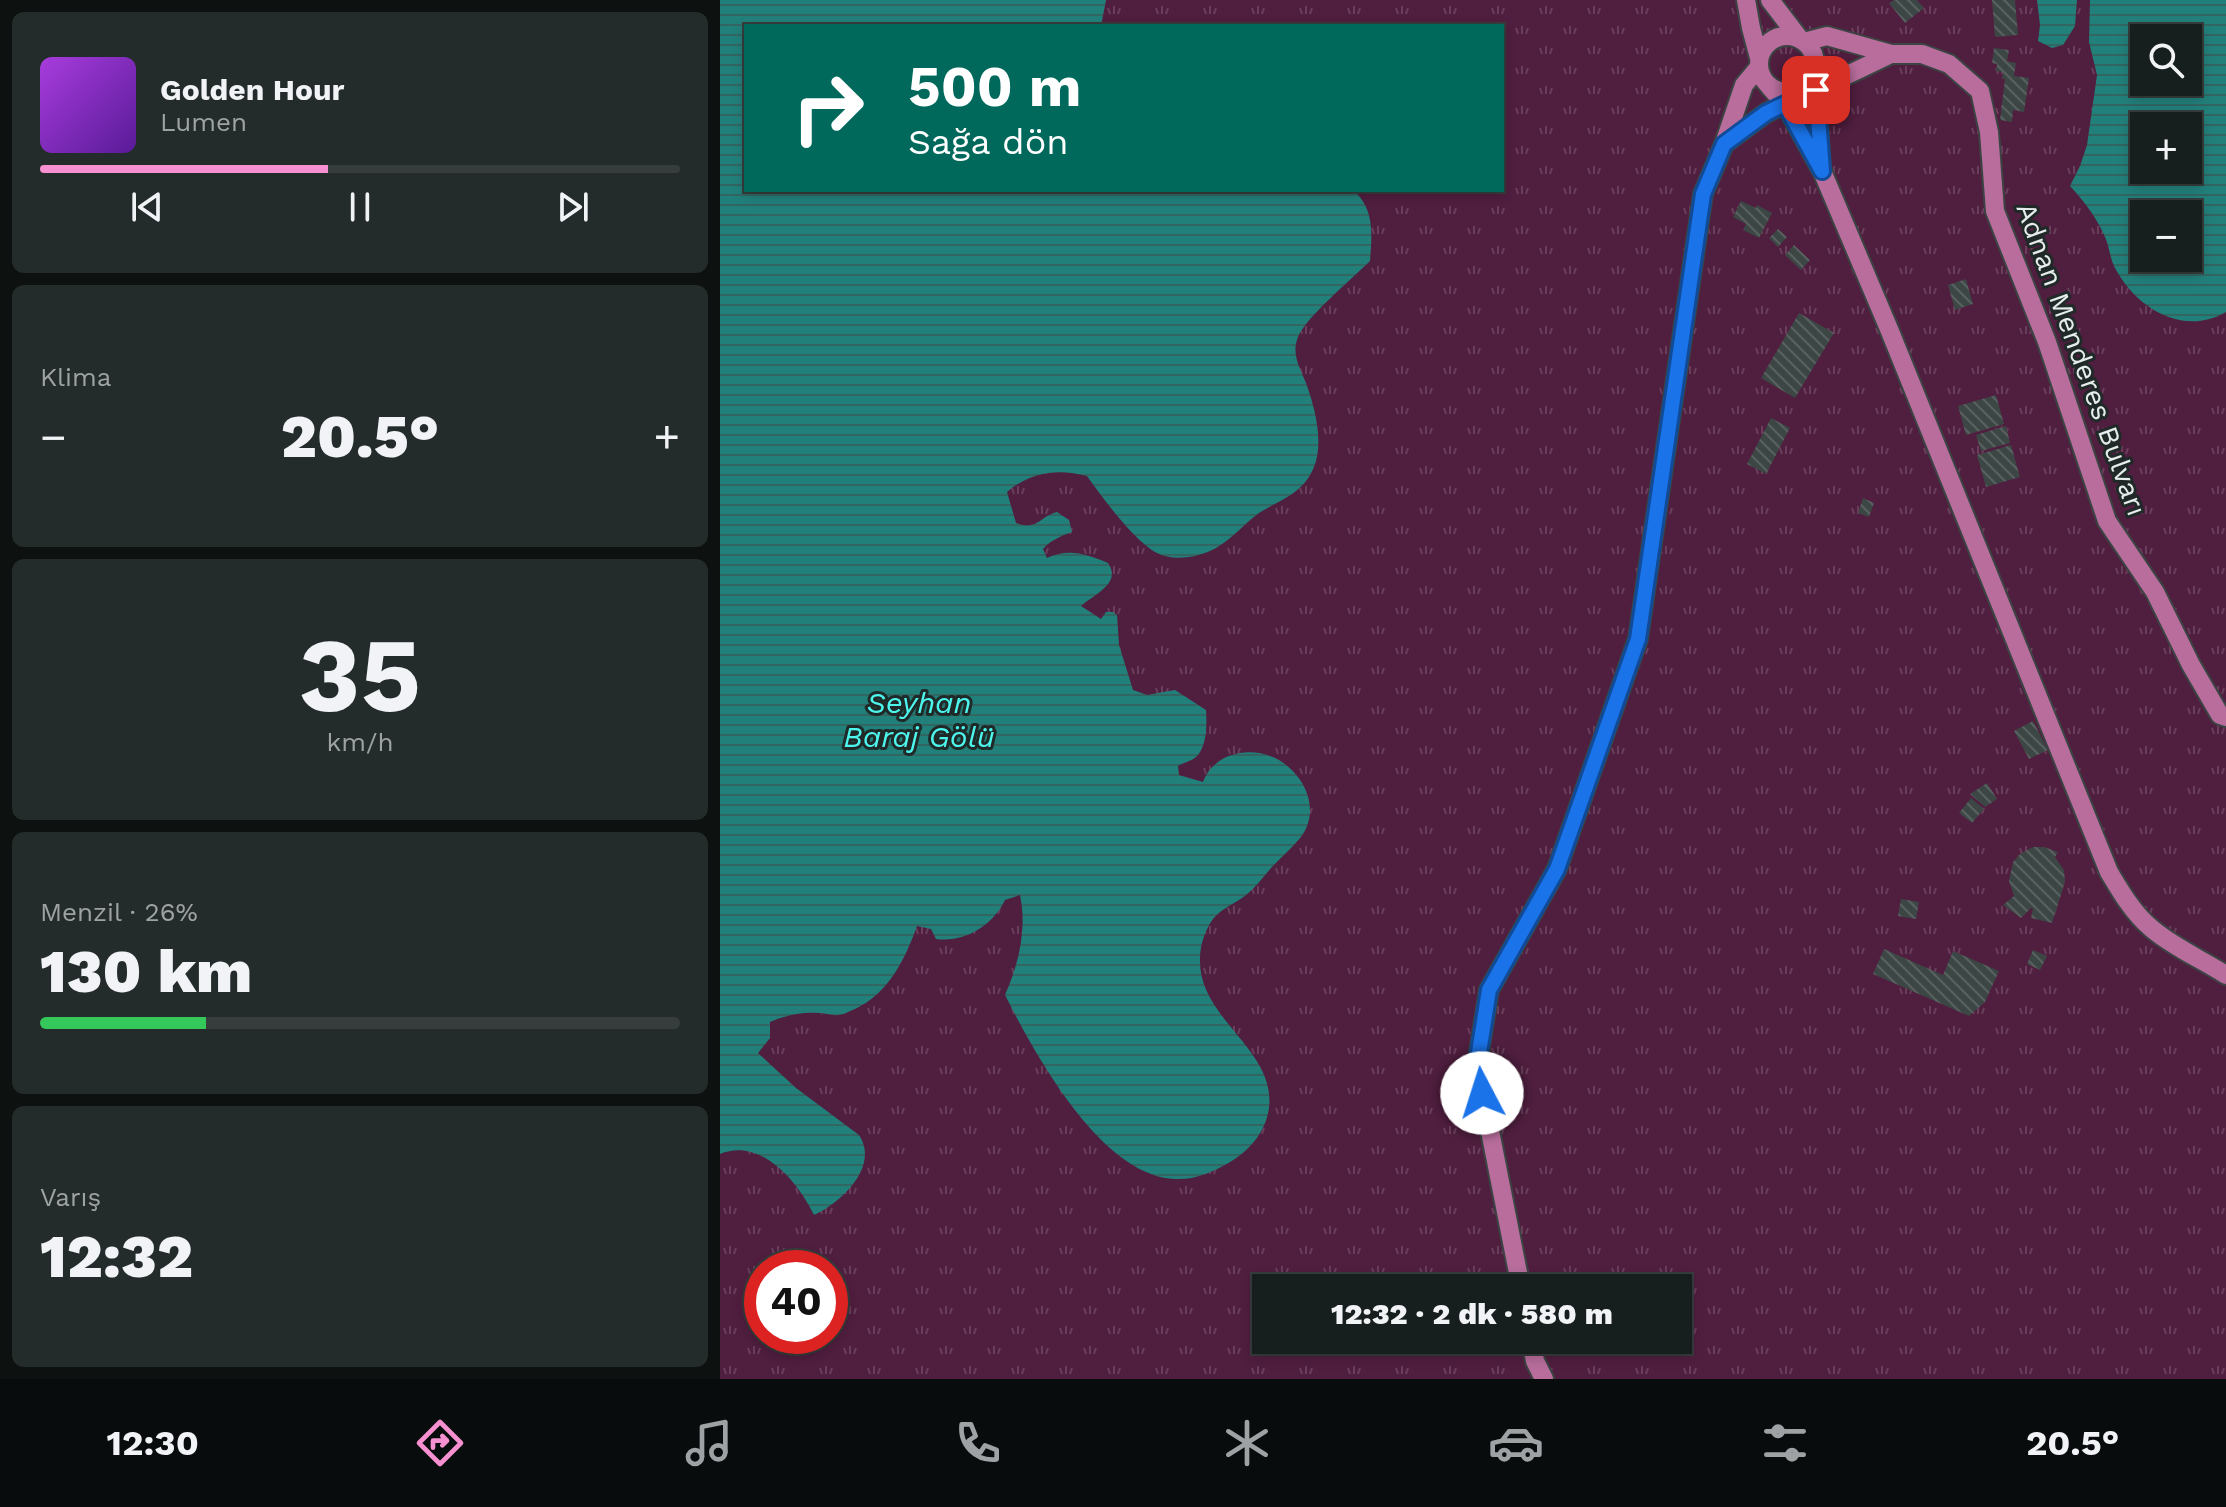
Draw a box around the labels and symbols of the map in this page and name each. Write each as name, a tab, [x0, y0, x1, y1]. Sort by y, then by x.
pin	[1782, 56, 1850, 124]
street label: Adnan Menderes Bulvarı	[2009, 198, 2154, 520]
water label: Seyhan Baraj Gölü	[843, 685, 995, 754]
position arrow	[1440, 1051, 1524, 1135]
speed limit sign: 40	[744, 1250, 848, 1354]

